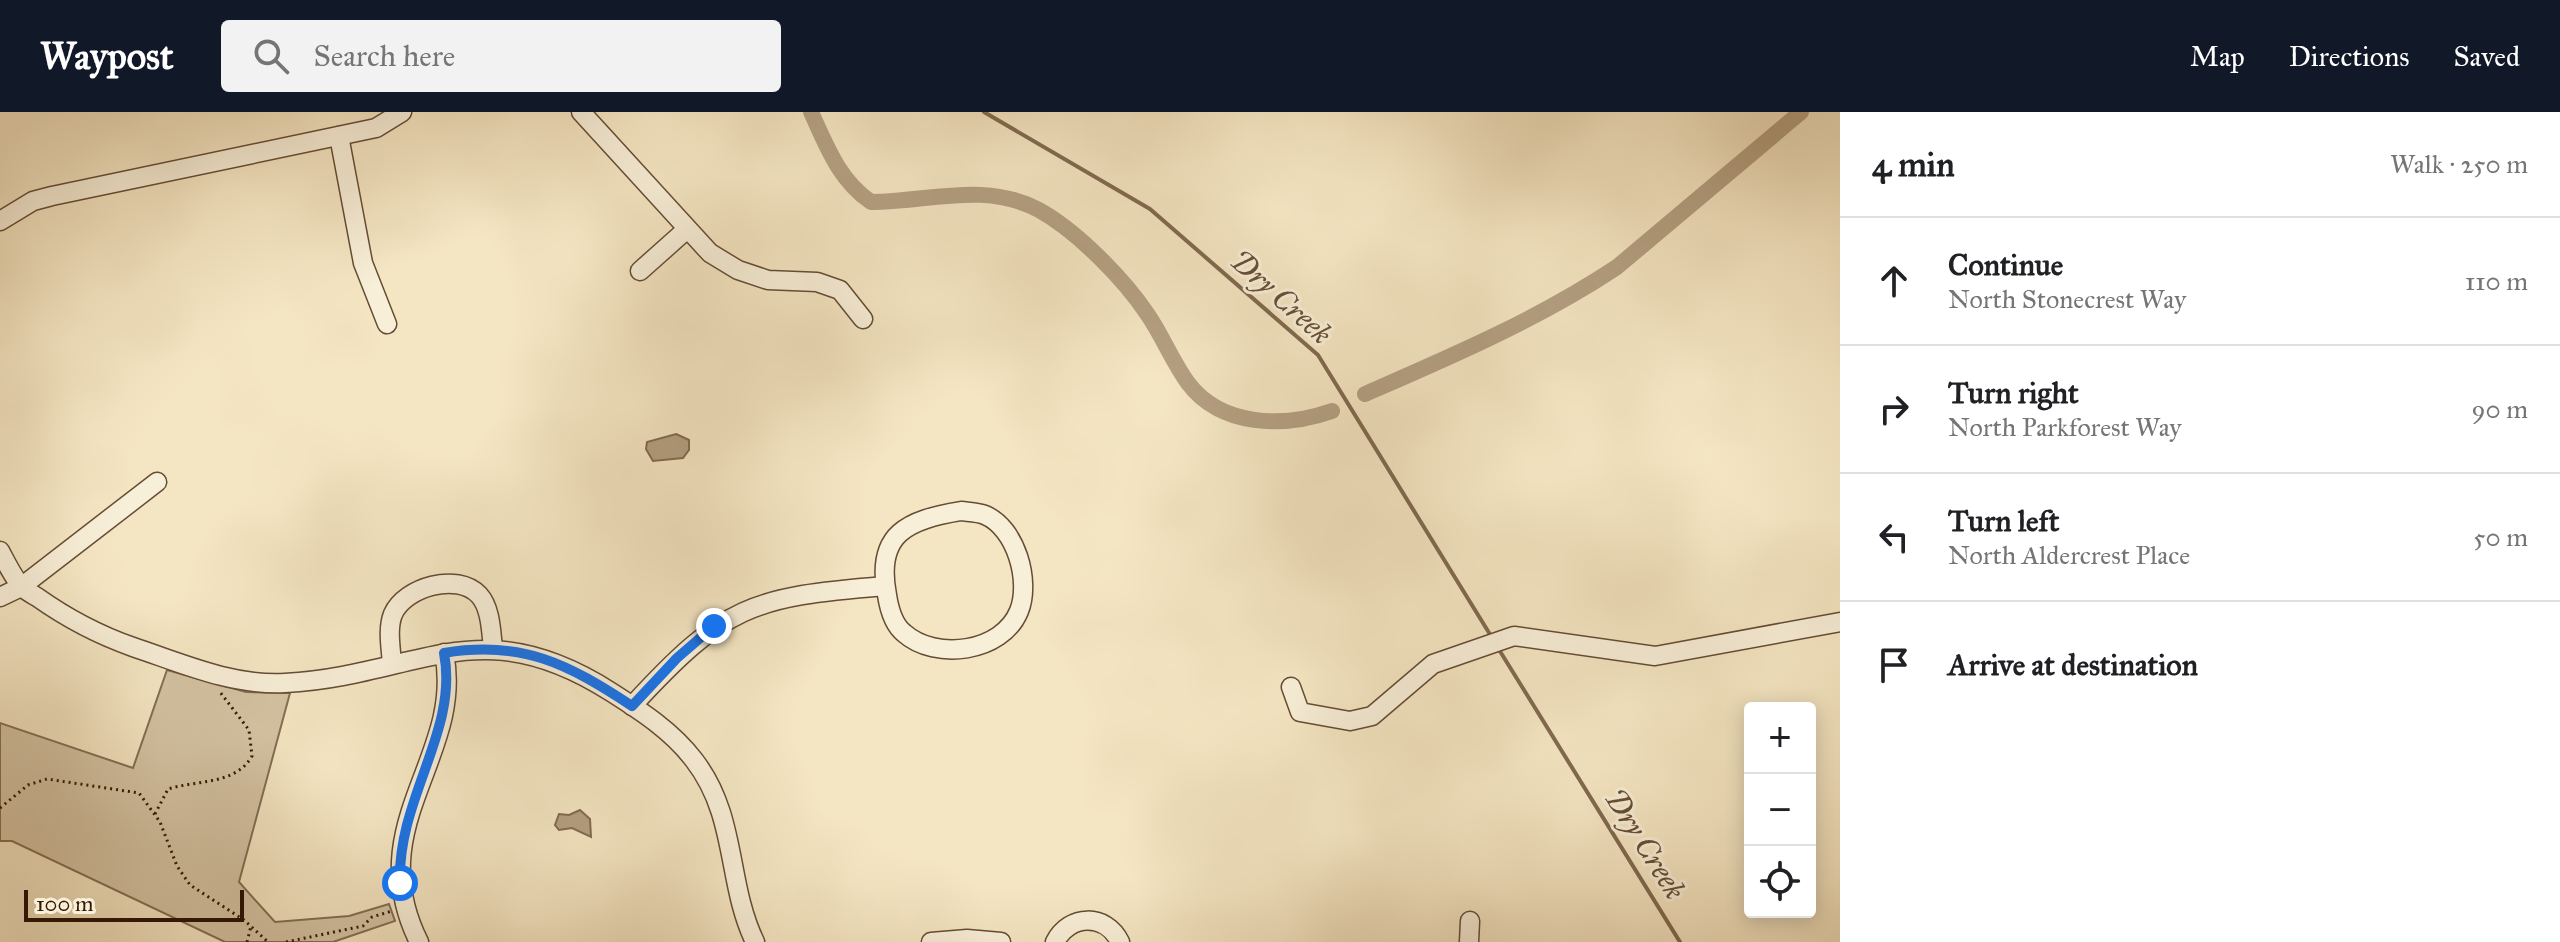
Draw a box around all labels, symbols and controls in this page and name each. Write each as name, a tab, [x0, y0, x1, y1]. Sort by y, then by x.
search box	[221, 20, 781, 92]
text: Waypost	[40, 33, 173, 79]
icon: search	[249, 34, 293, 78]
text: Search here	[313, 38, 455, 74]
text: Map	[2190, 39, 2245, 74]
text: Directions	[2289, 39, 2410, 74]
text: Saved	[2454, 39, 2520, 74]
text: 4 min	[1872, 144, 1955, 185]
text: Walk · 250 m	[2390, 148, 2528, 180]
water label: Dry Creek	[1223, 242, 1339, 352]
text: Continue	[1948, 247, 2063, 283]
icon: ahead	[1872, 259, 1916, 303]
text: 110 m	[2465, 265, 2528, 297]
text: North Stonecrest Way	[1948, 283, 2186, 315]
text: Turn right	[1948, 375, 2079, 411]
icon: right	[1872, 387, 1916, 431]
text: 90 m	[2471, 393, 2528, 425]
text: North Parkforest Way	[1948, 411, 2182, 443]
text: Turn left	[1948, 503, 2059, 539]
icon: left	[1872, 515, 1916, 559]
text: 50 m	[2473, 521, 2528, 553]
text: North Aldercrest Place	[1948, 539, 2190, 571]
route end	[696, 608, 732, 644]
icon: arrive	[1872, 643, 1916, 687]
text: Arrive at destination	[1948, 647, 2198, 683]
map controls	[1744, 702, 1816, 918]
button: +	[1744, 702, 1816, 774]
button: −	[1744, 774, 1816, 846]
water label: Dry Creek	[1597, 782, 1693, 906]
button: locate	[1744, 846, 1816, 918]
route start	[382, 865, 418, 901]
scale bar	[24, 886, 244, 922]
text: 100 m	[36, 890, 93, 917]

